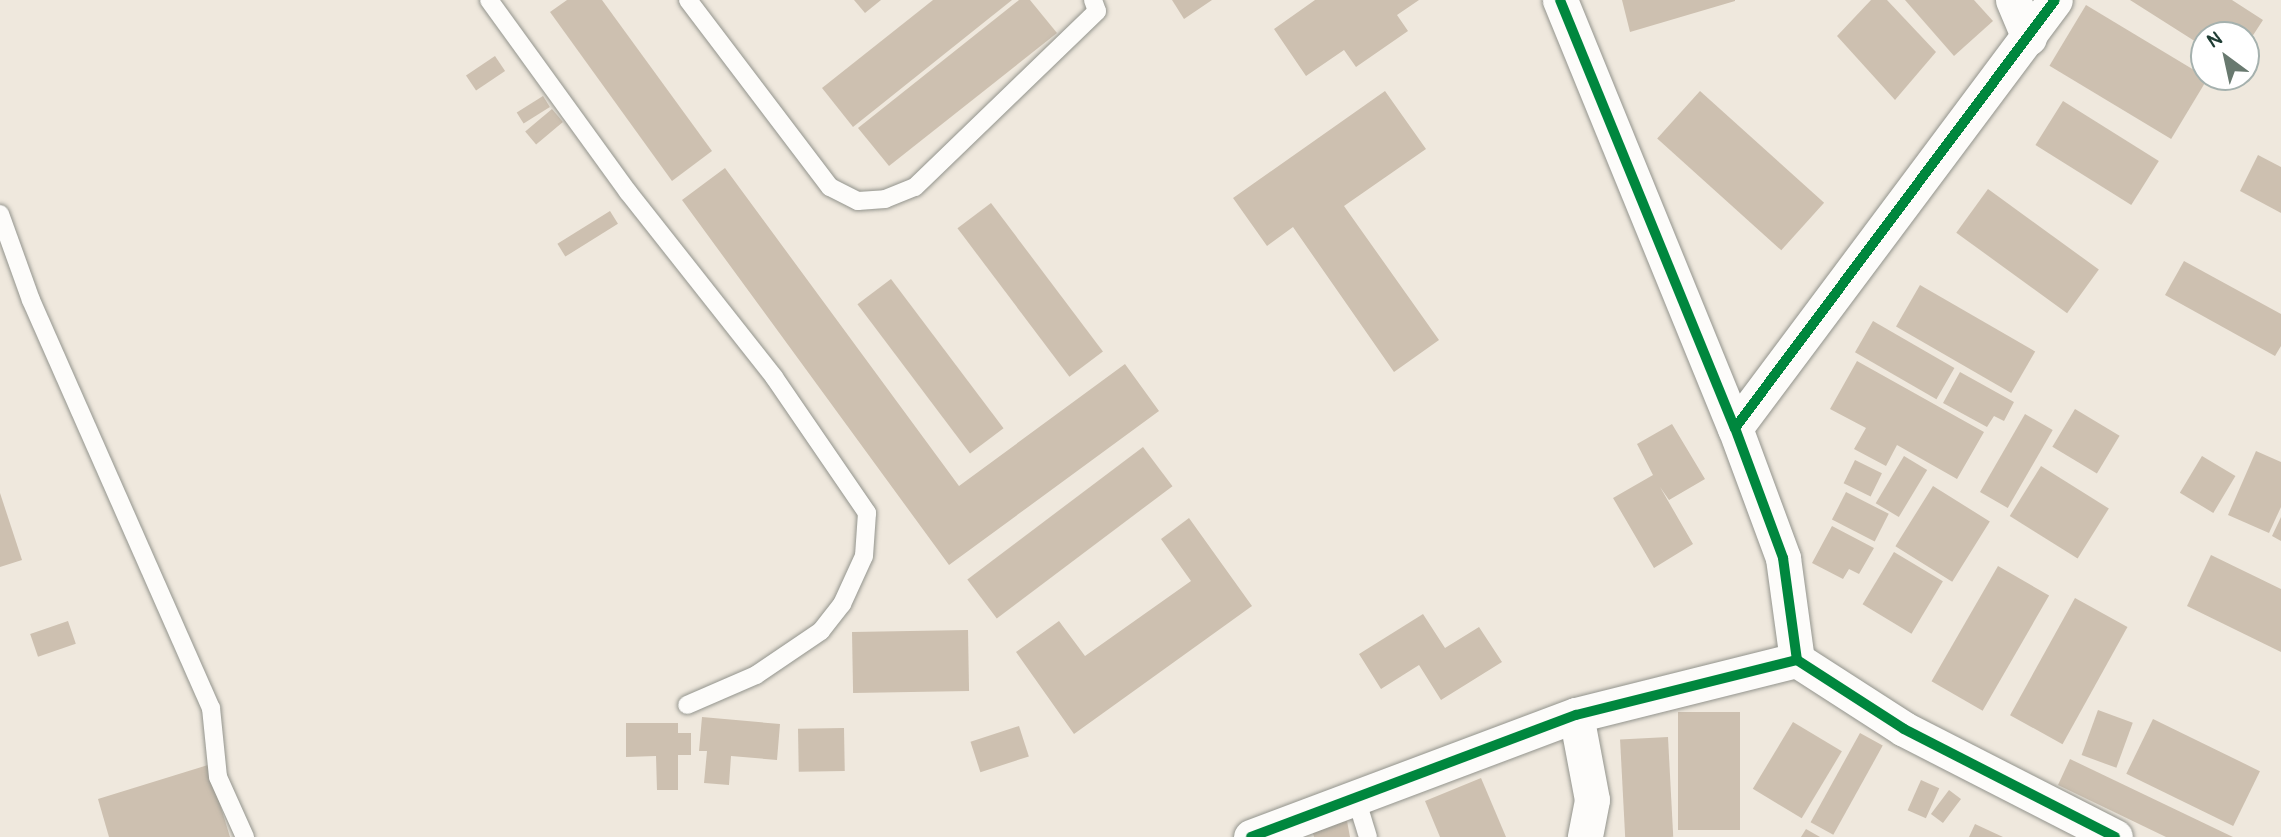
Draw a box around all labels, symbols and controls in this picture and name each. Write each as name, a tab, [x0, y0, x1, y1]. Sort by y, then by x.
north arrow	[2190, 21, 2260, 91]
text: N	[2203, 27, 2227, 54]

